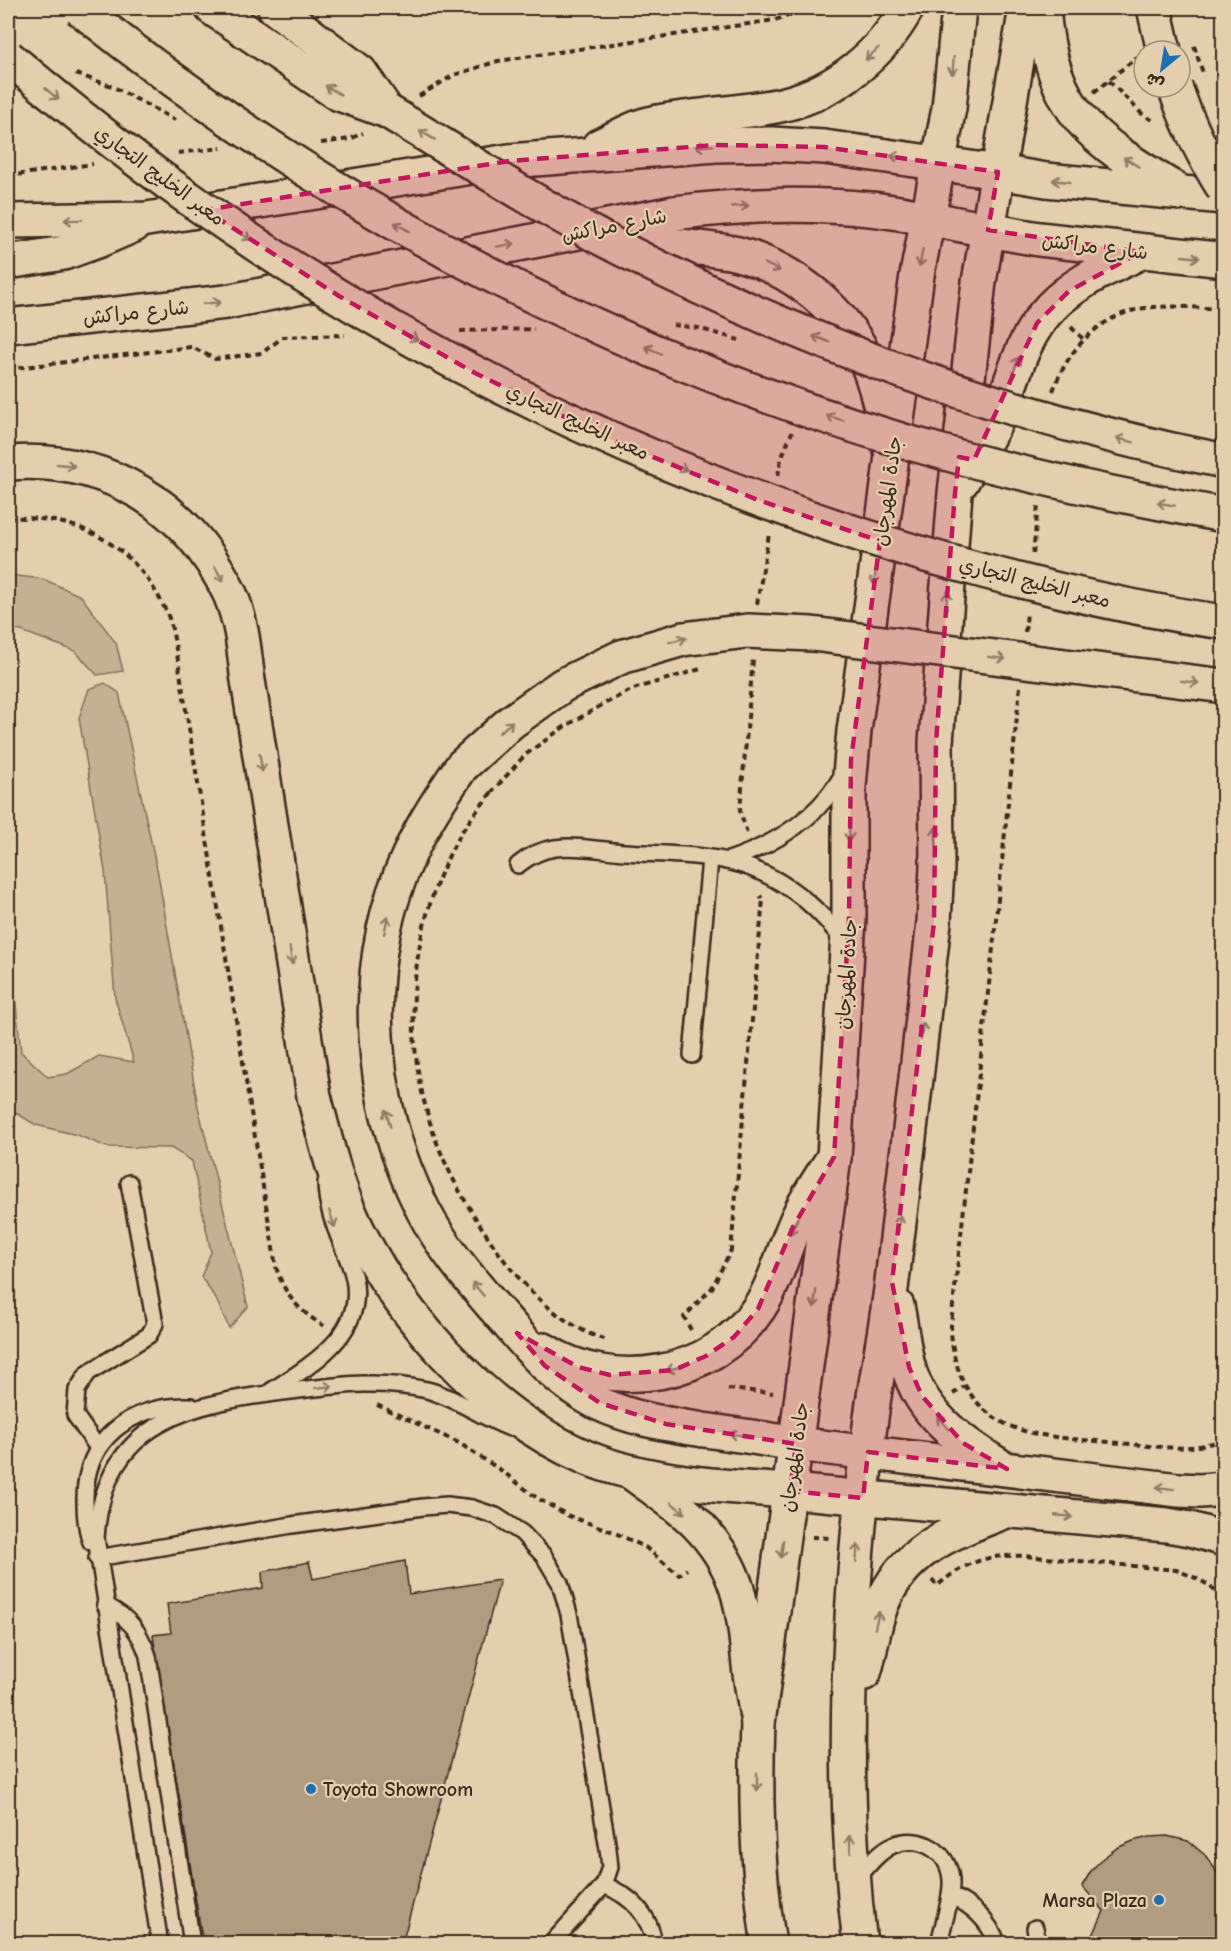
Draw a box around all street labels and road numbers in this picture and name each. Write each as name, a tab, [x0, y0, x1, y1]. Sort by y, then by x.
street label: معبر الخليج التجاري	[88, 121, 229, 233]
street label: شارع مراكش	[560, 204, 669, 249]
street label: شارع مراكش	[1040, 229, 1149, 266]
street label: شارع مراكش	[82, 295, 190, 331]
street label: معبر الخليج التجاري	[501, 378, 653, 467]
street label: جادة المهرجان	[868, 434, 907, 548]
street label: معبر الخليج التجاري	[956, 553, 1113, 615]
street label: جادة المهرجان	[831, 918, 862, 1030]
street label: جادة المهرجان	[775, 1400, 814, 1514]

